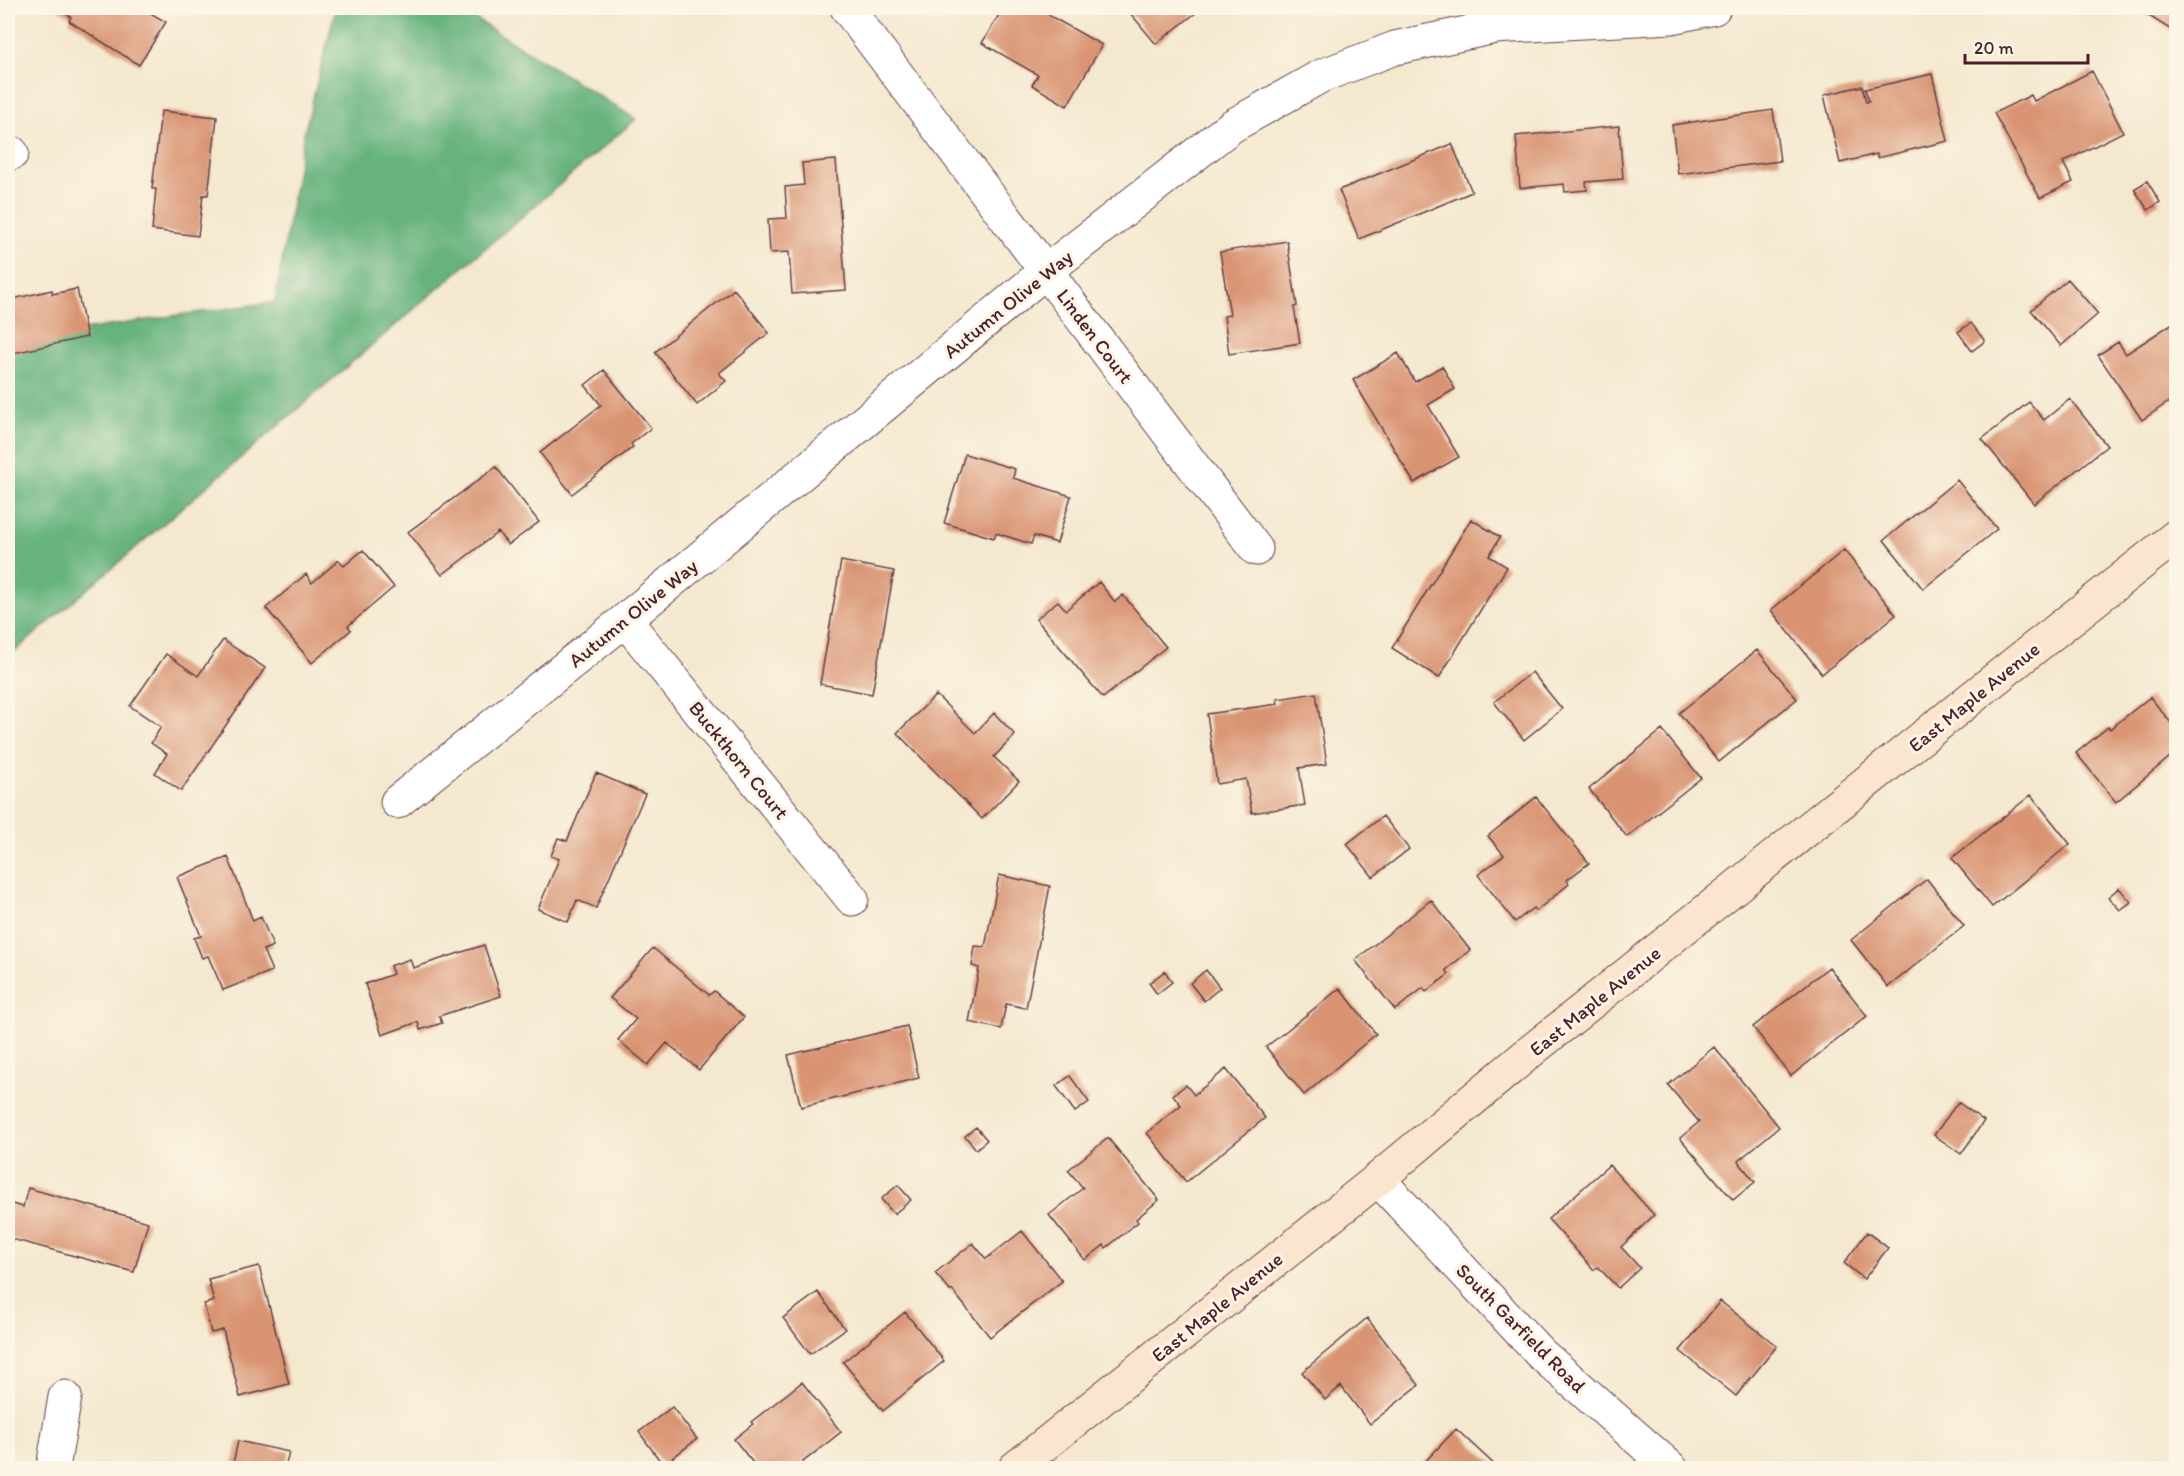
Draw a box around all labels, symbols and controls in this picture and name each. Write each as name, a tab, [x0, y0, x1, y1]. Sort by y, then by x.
scale bar	[1965, 27, 2088, 65]
text: 20 m	[1974, 37, 2014, 59]
street label: Autumn Olive Way	[939, 244, 1078, 363]
street label: Linden Court	[1052, 284, 1139, 388]
street label: Autumn Olive Way	[564, 553, 703, 672]
street label: East Maple Avenue	[1904, 637, 2044, 757]
street label: Buckthorn Court	[684, 696, 794, 824]
street label: East Maple Avenue	[1525, 941, 1665, 1061]
street label: East Maple Avenue	[1147, 1247, 1287, 1367]
street label: South Garfield Road	[1451, 1258, 1591, 1398]

